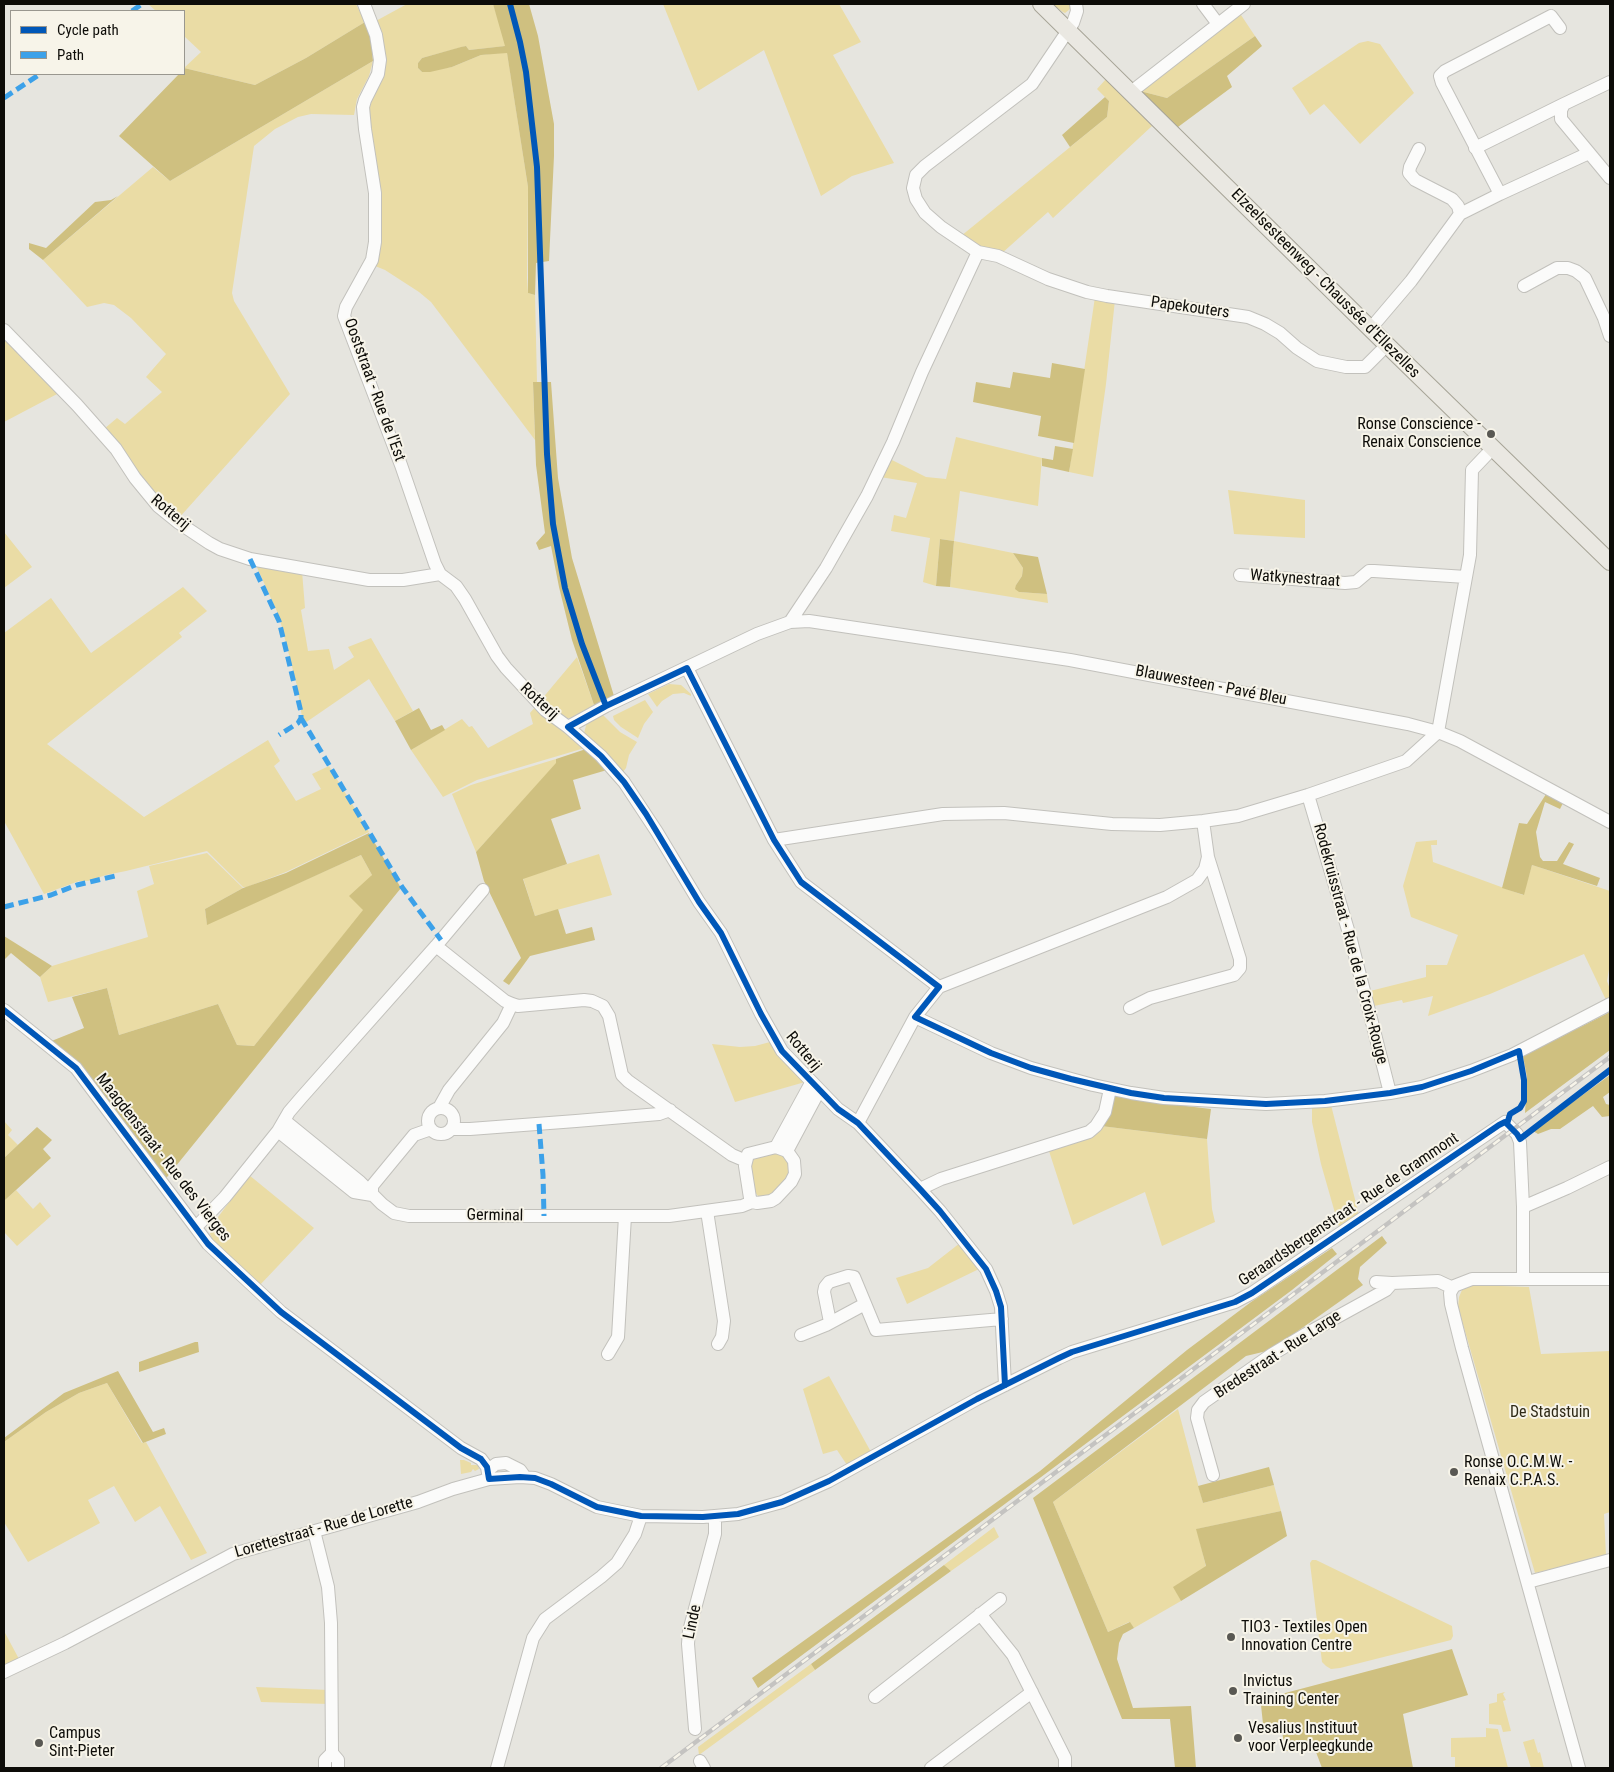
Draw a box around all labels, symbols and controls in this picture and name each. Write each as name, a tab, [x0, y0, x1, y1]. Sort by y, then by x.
legend	[10, 10, 185, 75]
text: Cycle path	[57, 21, 119, 39]
text: Path	[57, 46, 84, 64]
street label: Elzeelsesteenweg - Chaussée d'Ellezelles	[1226, 185, 1424, 383]
street label: Papekouters	[1149, 293, 1231, 323]
street label: Ooststraat - Rue de l'Est	[339, 316, 409, 464]
place label: Ronse Conscience - Renaix Conscience	[1357, 415, 1481, 453]
marker: Ronse Conscience - Renaix Conscience	[1485, 428, 1497, 440]
street label: Rotterij	[146, 491, 194, 535]
street label: Watkynestraat	[1249, 566, 1341, 592]
street label: Blauwesteen - Pavé Bleu	[1134, 662, 1288, 710]
street label: Rotterij	[516, 679, 562, 725]
street label: Rodekruisstraat - Rue de la Croix-Rouge	[1309, 822, 1391, 1066]
street label: Rotterij	[781, 1028, 825, 1076]
street label: Maagdenstraat - Rue des Vierges	[91, 1070, 235, 1246]
street label: Geraardsbergenstraat - Rue de Grammont	[1236, 1129, 1462, 1291]
street label: Germinal	[467, 1206, 523, 1226]
street label: Bredestraat - Rue Large	[1211, 1307, 1345, 1403]
park label: De Stadstuin	[1510, 1403, 1590, 1423]
place label: Ronse O.C.M.W. - Renaix C.P.A.S.	[1464, 1453, 1572, 1491]
marker: Ronse O.C.M.W. - Renaix C.P.A.S.	[1448, 1466, 1460, 1478]
street label: Lorettestraat - Rue de Lorette	[233, 1493, 415, 1563]
street label: Linde	[680, 1603, 706, 1641]
place label: TIO3 - Textiles Open Innovation Centre	[1241, 1618, 1368, 1656]
marker: TIO3 - Textiles Open Innovation Centre	[1225, 1631, 1237, 1643]
place label: Invictus Training Center	[1243, 1672, 1339, 1710]
marker: Invictus Training Center	[1227, 1685, 1239, 1697]
place label: Vesalius Instituut voor Verpleegkunde	[1248, 1719, 1373, 1757]
place label: Campus Sint-Pieter	[49, 1724, 115, 1762]
marker: Vesalius Instituut voor Verpleegkunde	[1232, 1732, 1244, 1744]
marker: Campus Sint-Pieter	[33, 1737, 45, 1749]

